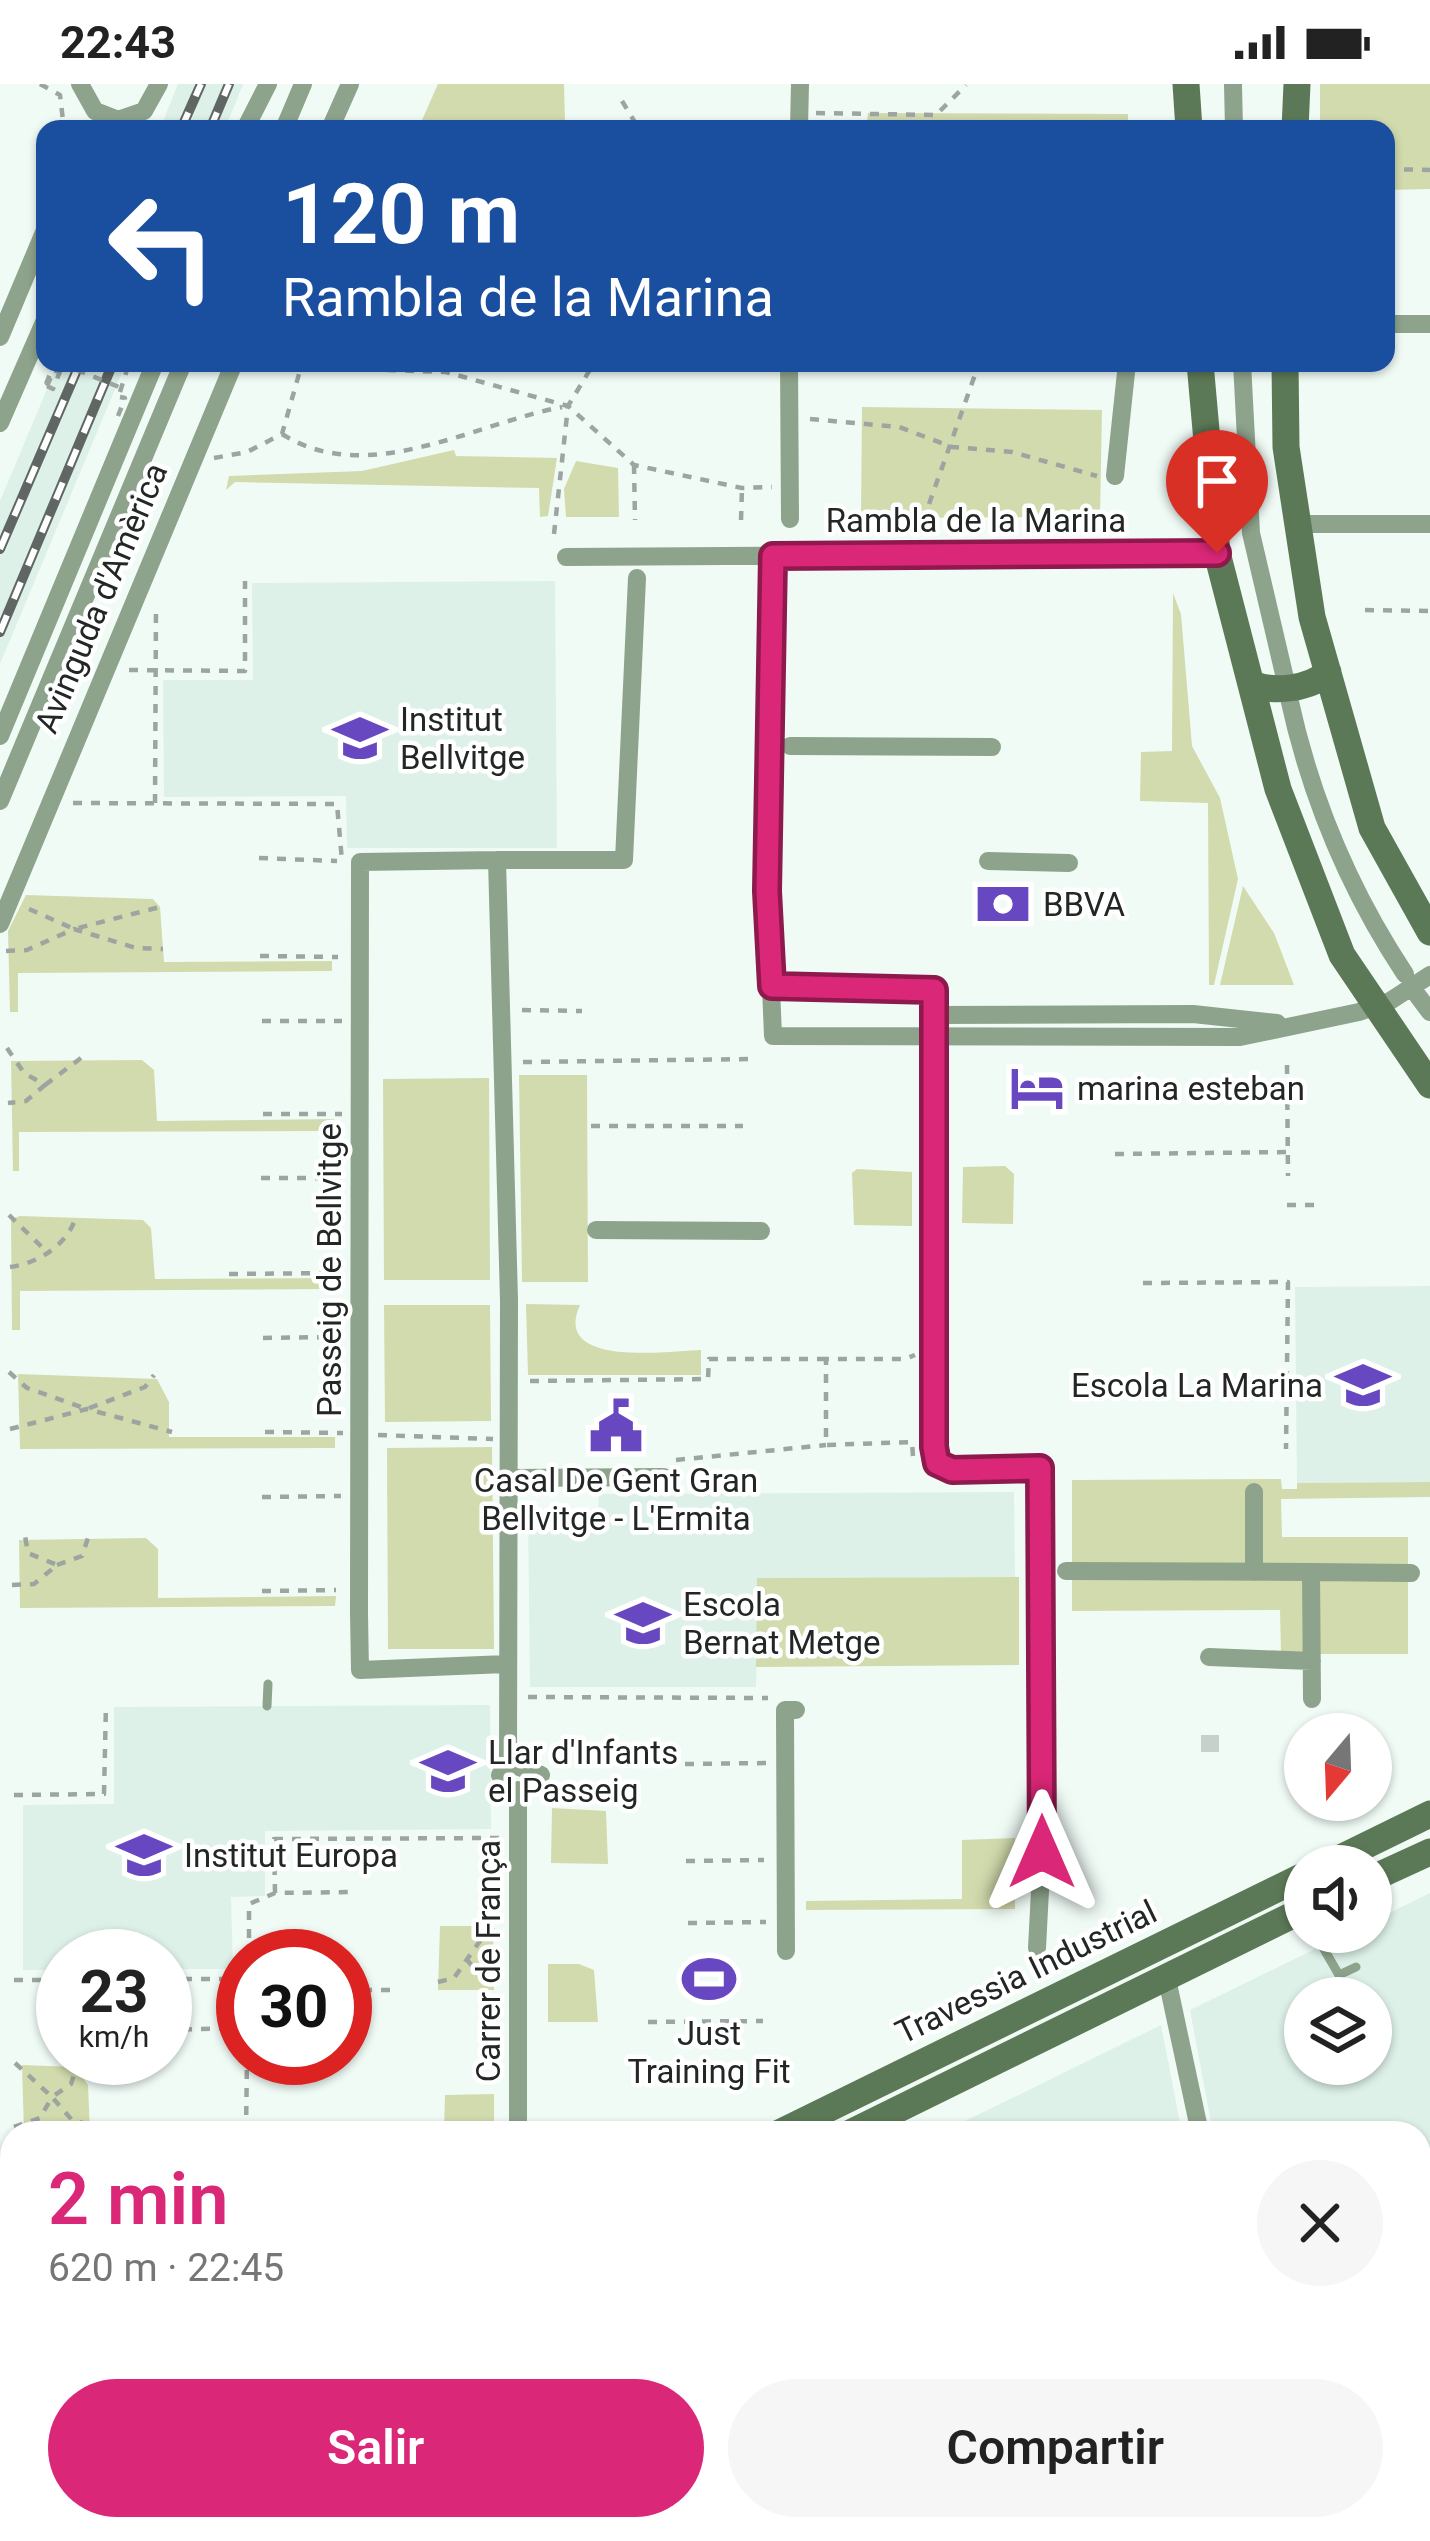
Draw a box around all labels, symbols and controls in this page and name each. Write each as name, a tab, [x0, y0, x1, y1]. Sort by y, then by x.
text: 22:43	[60, 16, 176, 69]
text: 120 m	[282, 165, 520, 264]
icon: left	[84, 168, 240, 324]
text: Rambla de la Marina	[282, 266, 774, 329]
pin	[1166, 430, 1268, 553]
icon: arrive	[1184, 448, 1250, 514]
street label: Avinguda d'Amèrica	[27, 457, 175, 739]
street label: Rambla de la Marina	[826, 501, 1126, 540]
place label: Institut Bellvitge	[400, 700, 525, 777]
school or university icon: Institut Bellvitge	[331, 709, 389, 767]
bank icon: BBVA	[974, 875, 1032, 933]
place label: BBVA	[1043, 885, 1126, 924]
hotel icon: marina esteban	[1008, 1059, 1066, 1117]
place label: marina esteban	[1077, 1069, 1305, 1108]
street label: Passeig de Bellvitge	[310, 1123, 349, 1417]
school or university icon: Escola La Marina	[1334, 1356, 1392, 1414]
place label: Escola La Marina	[1071, 1366, 1323, 1405]
public building icon: Casal De Gent Gran Bellvitge - L'Ermita	[587, 1397, 645, 1455]
place label: Casal De Gent Gran Bellvitge - L'Ermita	[474, 1461, 758, 1538]
place label: Escola Bernat Metge	[683, 1585, 881, 1662]
school or university icon: Escola Bernat Metge	[614, 1594, 672, 1652]
north arrow	[1284, 1713, 1392, 1821]
map controls	[1284, 1713, 1392, 2085]
place label: Llar d'Infants el Passeig	[488, 1733, 678, 1810]
school or university icon: Llar d'Infants el Passeig	[419, 1742, 477, 1800]
position arrow	[979, 1789, 1105, 1915]
school or university icon: Institut Europa	[115, 1826, 173, 1884]
place label: Institut Europa	[184, 1836, 398, 1875]
street label: Carrer de França	[469, 1840, 508, 2082]
button: sound	[1284, 1845, 1392, 1953]
street label: Travessia Industrial	[889, 1892, 1163, 2052]
speed limit sign: 30	[216, 1929, 372, 2085]
sports icon: Just Training Fit	[680, 1950, 738, 2008]
text: 23	[80, 1956, 148, 2027]
button: layers	[1284, 1977, 1392, 2085]
place label: Just Training Fit	[627, 2014, 791, 2091]
text: km/h	[79, 2019, 149, 2054]
text: 2 min	[48, 2157, 229, 2242]
button: close	[1257, 2160, 1383, 2286]
text: 620 m · 22:45	[48, 2245, 284, 2291]
button: Salir	[48, 2379, 704, 2517]
button: Compartir	[728, 2379, 1383, 2517]

